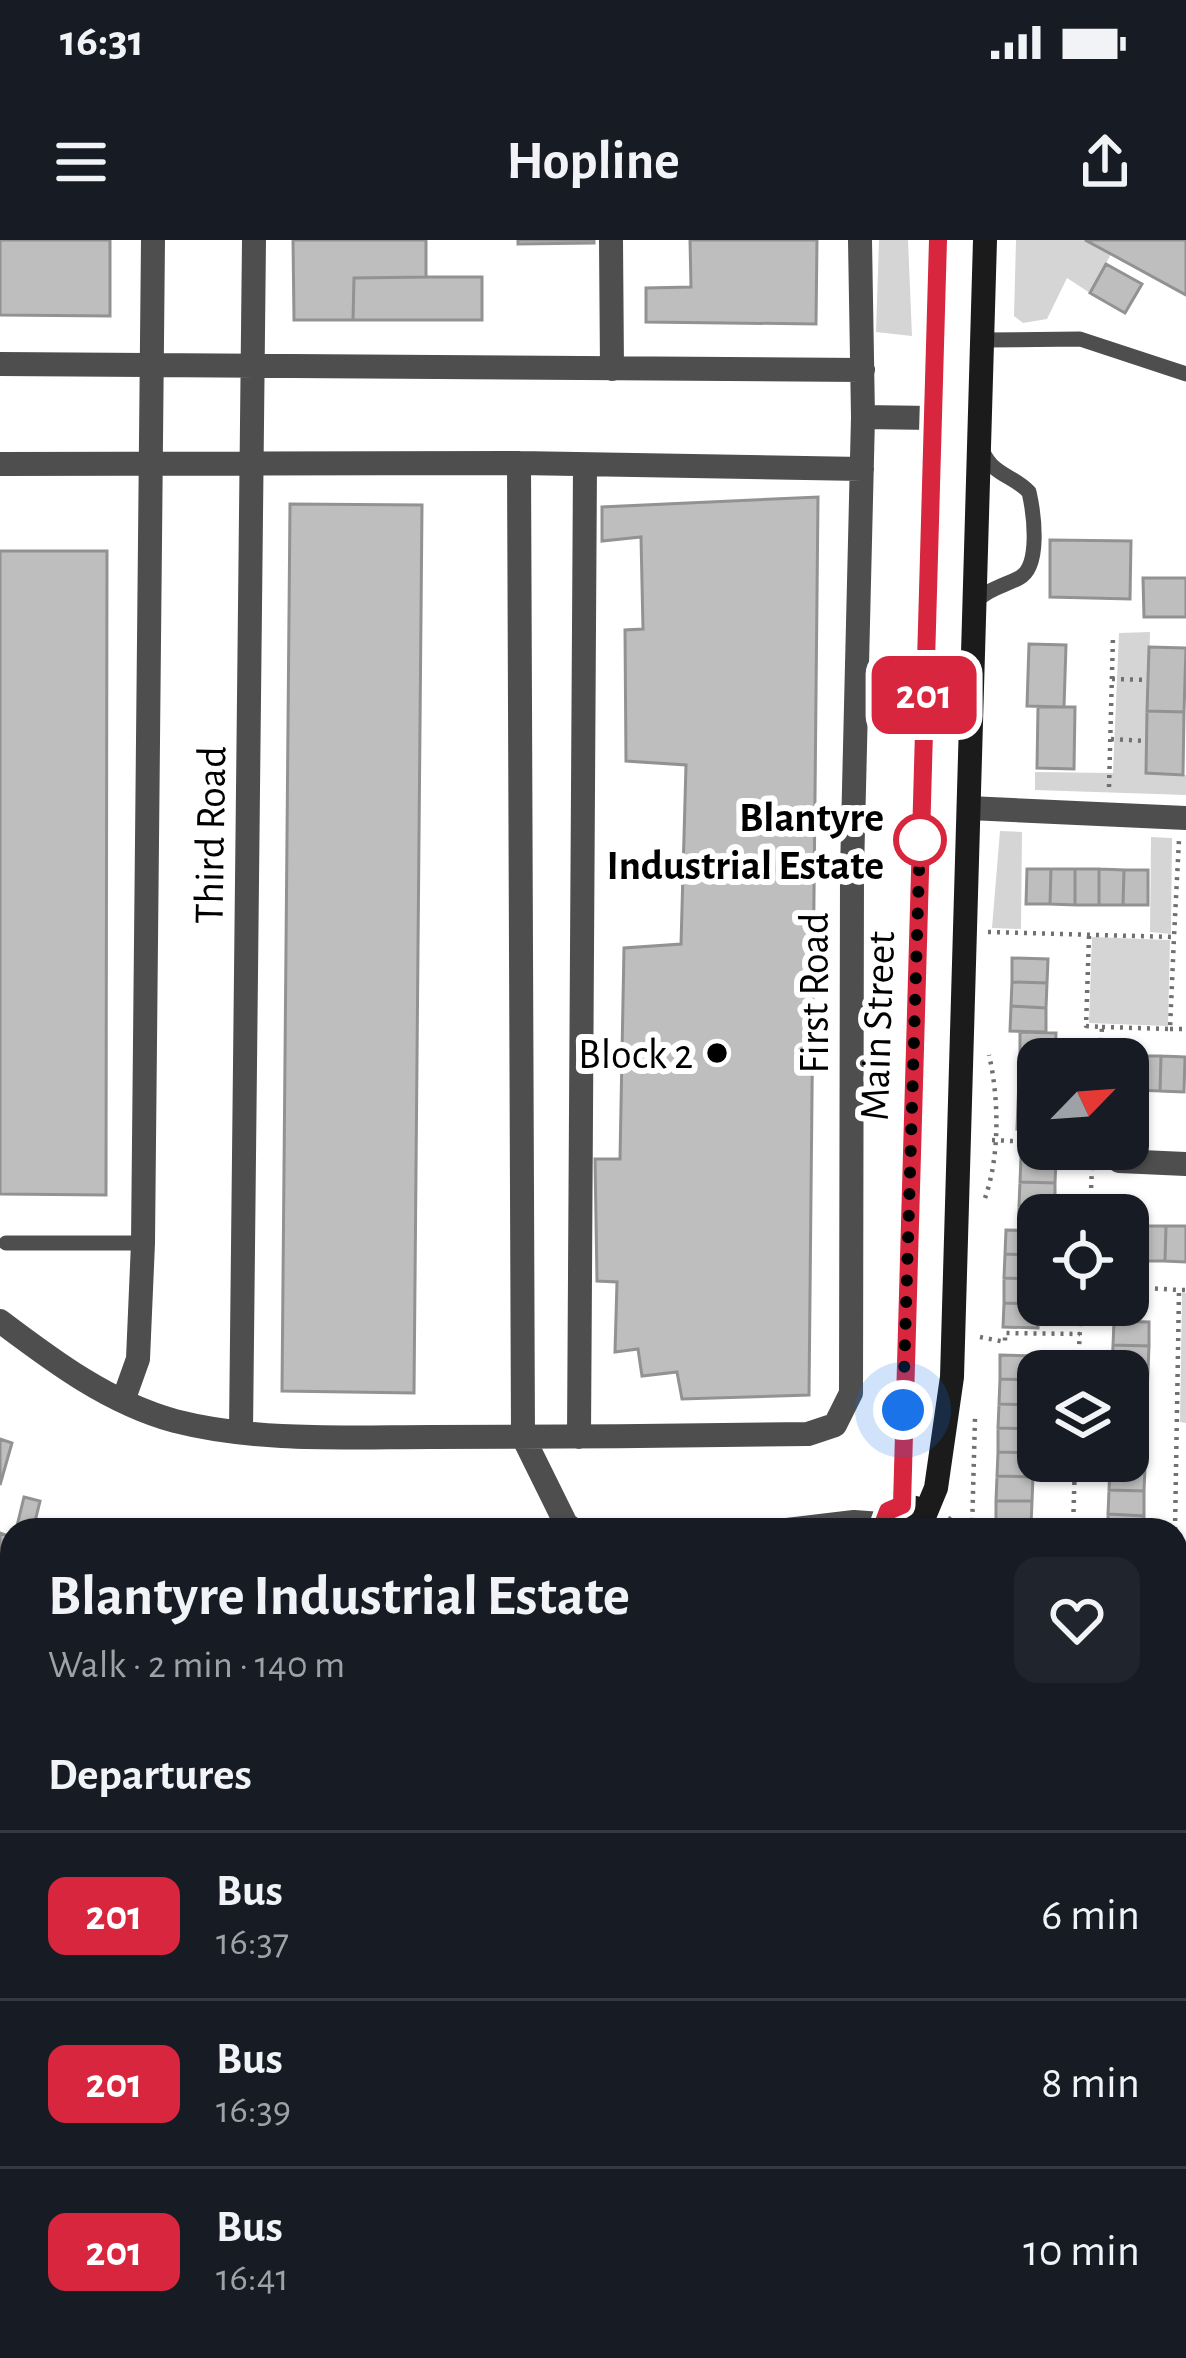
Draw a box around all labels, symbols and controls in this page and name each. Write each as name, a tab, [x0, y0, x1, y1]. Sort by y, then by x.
text: 16:31	[60, 19, 144, 64]
icon: menu	[48, 129, 114, 195]
icon: share	[1072, 129, 1138, 195]
text: Hopline	[506, 135, 680, 189]
line badge: 201	[855, 656, 993, 734]
text: 201	[896, 674, 952, 716]
street label: Third Road	[188, 746, 234, 924]
place label: Blantyre Industrial Estate	[607, 797, 884, 887]
marker: Blantyre Industrial Estate	[895, 815, 945, 865]
street label: First Road	[794, 912, 836, 1074]
street label: Main Street	[854, 931, 902, 1122]
place label: Block 2	[578, 1034, 693, 1076]
north arrow	[1017, 1038, 1149, 1170]
map controls	[1017, 1038, 1149, 1482]
marker: Block 2	[704, 1040, 730, 1066]
button: locate	[1017, 1194, 1149, 1326]
button: layers	[1017, 1350, 1149, 1482]
your location	[873, 1380, 933, 1440]
button: heart	[1014, 1557, 1140, 1683]
text: Blantyre Industrial Estate	[48, 1568, 630, 1625]
text: Walk · 2 min · 140 m	[48, 1646, 345, 1685]
text: Departures	[48, 1753, 252, 1798]
text: Bus	[216, 1869, 283, 1914]
text: 6 min	[1041, 1893, 1140, 1938]
text: 201	[86, 1895, 142, 1937]
text: 16:37	[216, 1923, 289, 1962]
text: Bus	[216, 2037, 283, 2082]
text: 8 min	[1041, 2061, 1140, 2106]
text: 201	[86, 2063, 142, 2105]
text: 16:39	[216, 2091, 291, 2130]
text: Bus	[216, 2205, 283, 2250]
text: 10 min	[1023, 2229, 1140, 2274]
text: 201	[86, 2231, 142, 2273]
text: 16:41	[216, 2259, 289, 2298]

